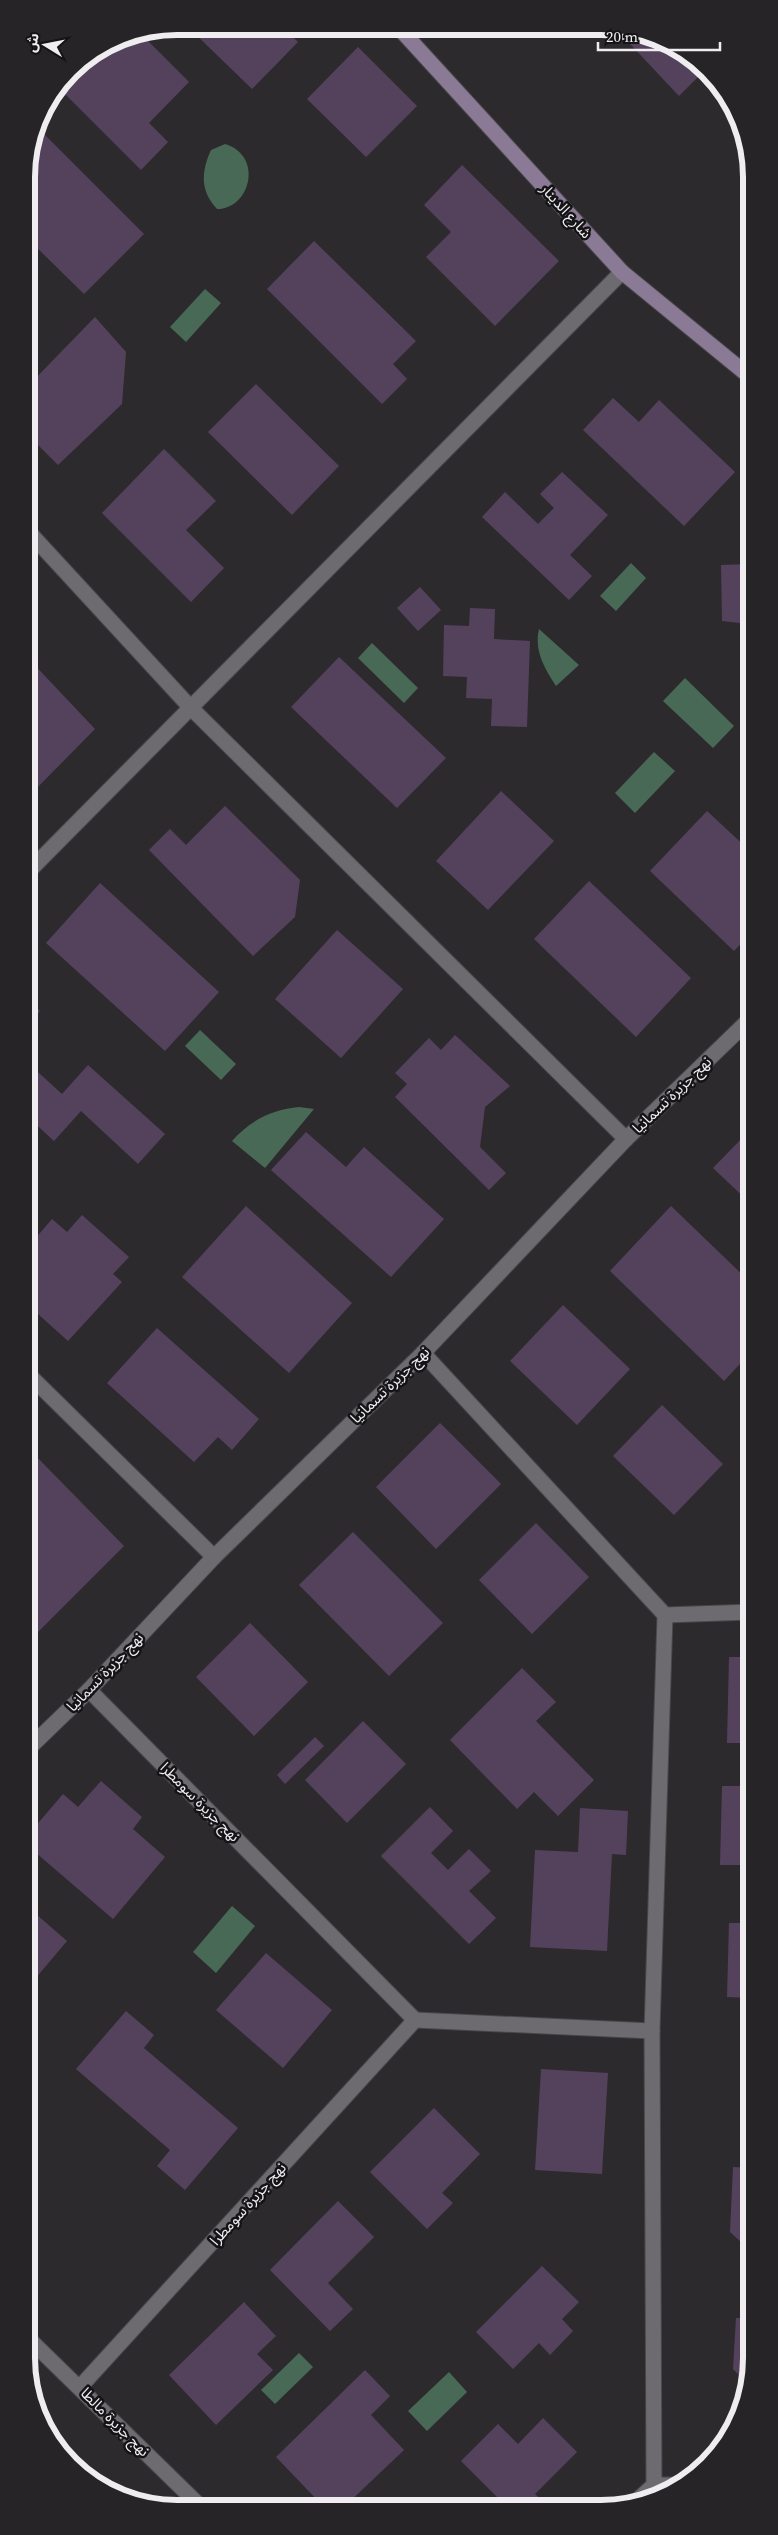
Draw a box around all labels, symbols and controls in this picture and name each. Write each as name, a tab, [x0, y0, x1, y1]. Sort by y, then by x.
north arrow	[20, 20, 70, 70]
scale bar	[598, 20, 720, 52]
text: 20 m	[606, 26, 638, 47]
text: ش	[21, 32, 44, 54]
street label: شارع الدينار	[534, 178, 597, 244]
street label: نهج جزيرة تسمانيا	[627, 1051, 717, 1139]
street label: نهج جزيرة تسمانيا	[345, 1341, 435, 1429]
street label: نهج جزيرة تسمانيا	[61, 1627, 149, 1717]
street label: نهج جزيرة سومطرا	[154, 1757, 245, 1848]
street label: نهج جزيرة سومطرا	[205, 2158, 292, 2251]
street label: نهج جزيرة مالطا	[75, 2382, 155, 2462]

